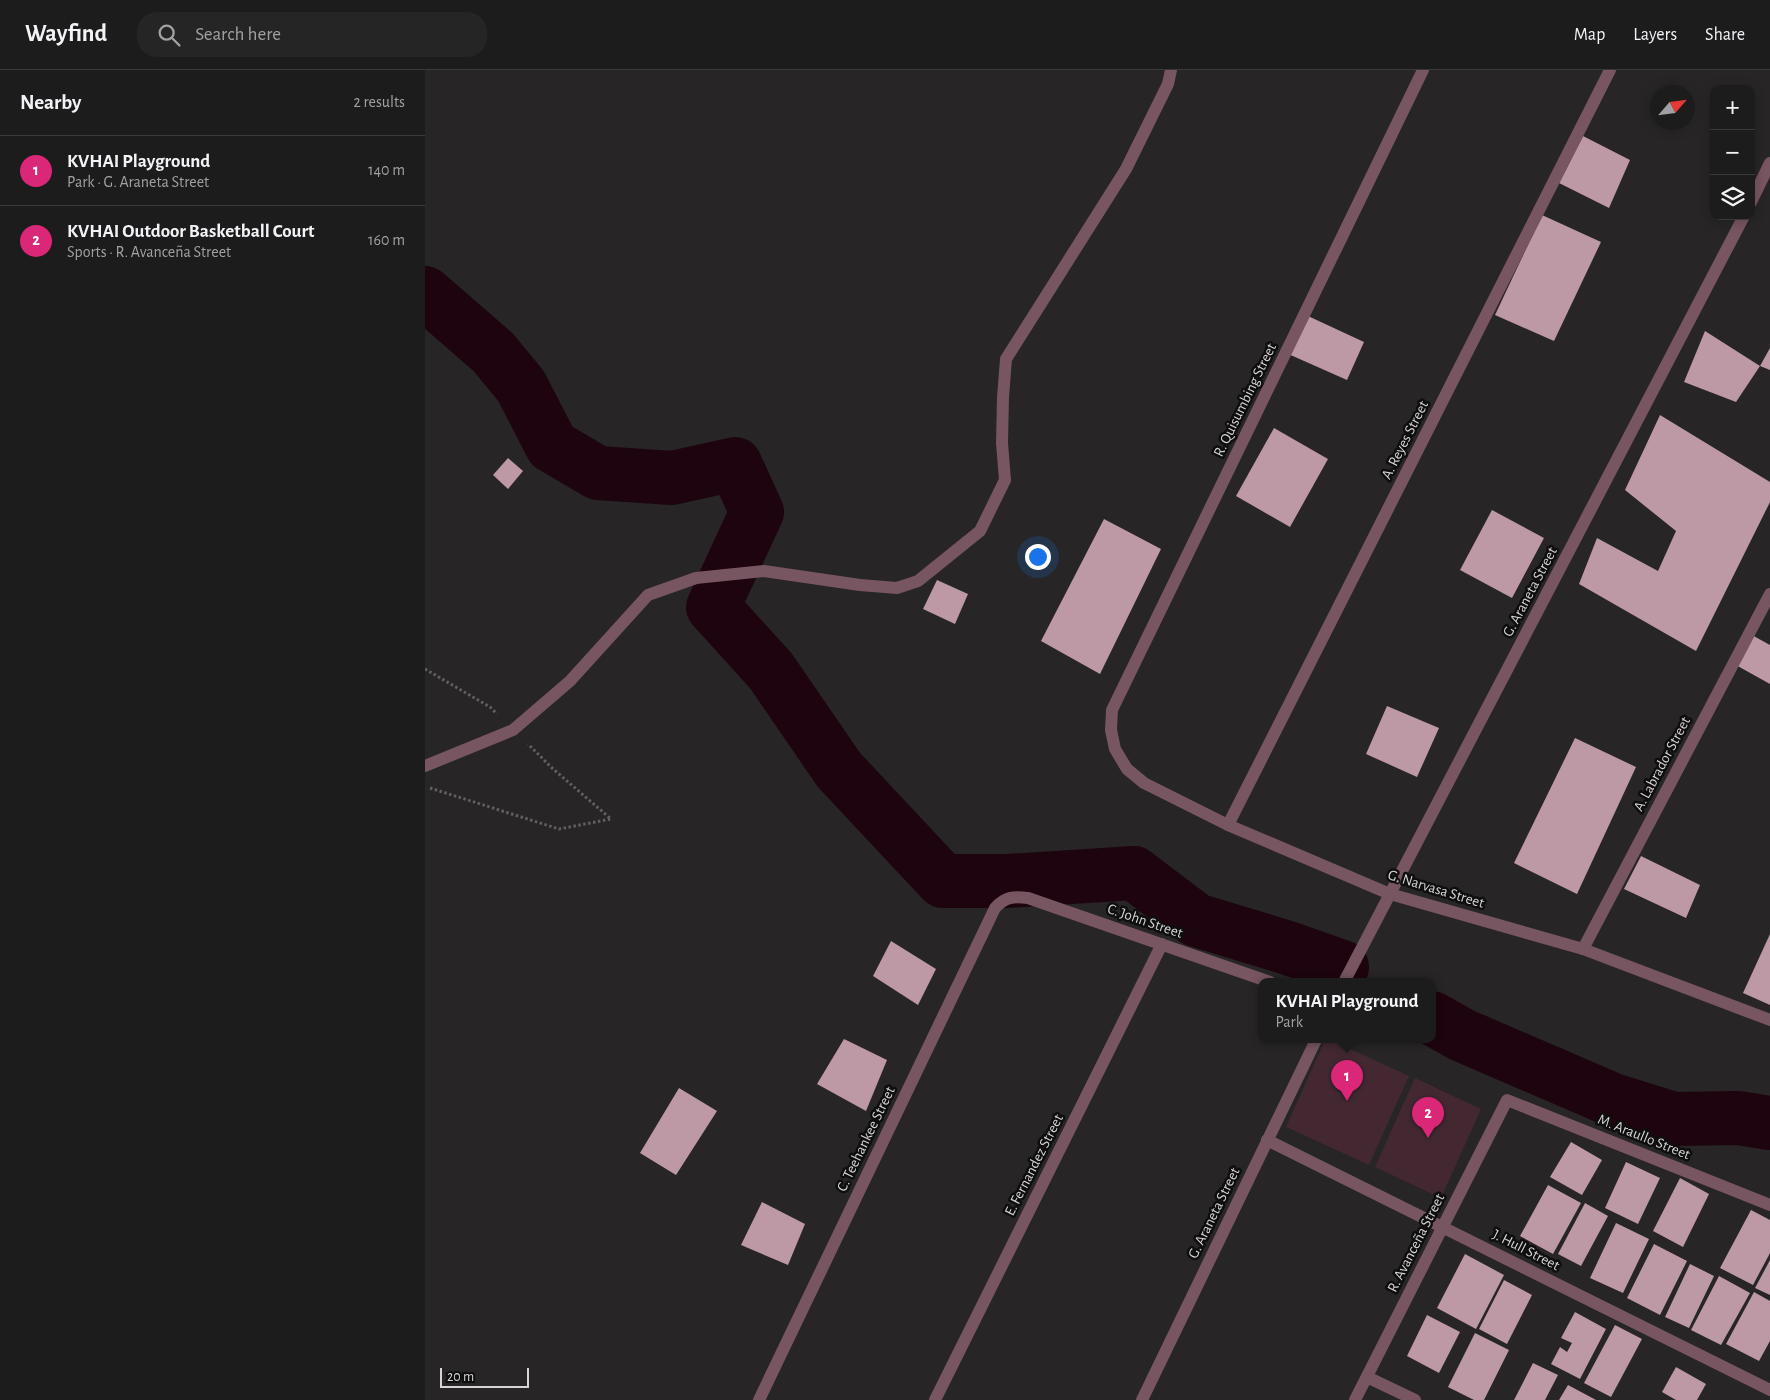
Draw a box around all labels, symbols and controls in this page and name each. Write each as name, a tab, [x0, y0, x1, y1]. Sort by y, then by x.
search box	[137, 12, 487, 57]
icon: search	[155, 21, 183, 49]
text: Wayfind	[25, 22, 107, 46]
text: Search here	[195, 25, 281, 44]
text: Map	[1574, 26, 1605, 44]
text: Layers	[1633, 26, 1677, 44]
text: Share	[1705, 26, 1745, 44]
north arrow	[1650, 85, 1695, 130]
map controls	[1710, 85, 1755, 220]
button: +	[1710, 85, 1755, 130]
text: Nearby	[20, 92, 81, 113]
text: 2 results	[353, 94, 405, 110]
button: −	[1710, 130, 1755, 175]
text: KVHAI Playground	[67, 152, 210, 171]
text: 1	[33, 162, 39, 178]
text: 140 m	[368, 162, 405, 178]
text: Park · G. Araneta Street	[67, 174, 209, 190]
button: layers	[1710, 175, 1755, 220]
text: KVHAI Outdoor Basketball Court	[67, 222, 315, 241]
text: 2	[32, 232, 40, 248]
text: 160 m	[368, 232, 405, 248]
text: Sports · R. Avanceña Street	[67, 244, 231, 260]
street label: R. Quisumbing Street	[1211, 341, 1279, 459]
street label: A. Reyes Street	[1379, 398, 1431, 482]
your location	[1025, 544, 1051, 570]
street label: G. Araneta Street	[1500, 545, 1560, 639]
street label: A. Labrador Street	[1631, 714, 1693, 814]
street label: G. Narvasa Street	[1386, 867, 1486, 911]
street label: C. John Street	[1105, 901, 1185, 941]
popup	[1258, 978, 1436, 1043]
text: KVHAI Playground	[1275, 992, 1419, 1011]
text: Park	[1275, 1014, 1303, 1030]
pin: 1	[1331, 1060, 1363, 1101]
street label: C. Teehankee Street	[834, 1084, 898, 1194]
pin: 2	[1412, 1097, 1444, 1138]
street label: E. Fernandez Street	[1002, 1112, 1066, 1218]
street label: M. Araullo Street	[1596, 1112, 1692, 1162]
street label: G. Araneta Street	[1186, 1165, 1243, 1261]
street label: R. Avanceña Street	[1385, 1191, 1447, 1295]
street label: J. Hull Street	[1490, 1227, 1562, 1273]
scale bar	[440, 1365, 529, 1388]
text: 20 m	[447, 1370, 474, 1384]

